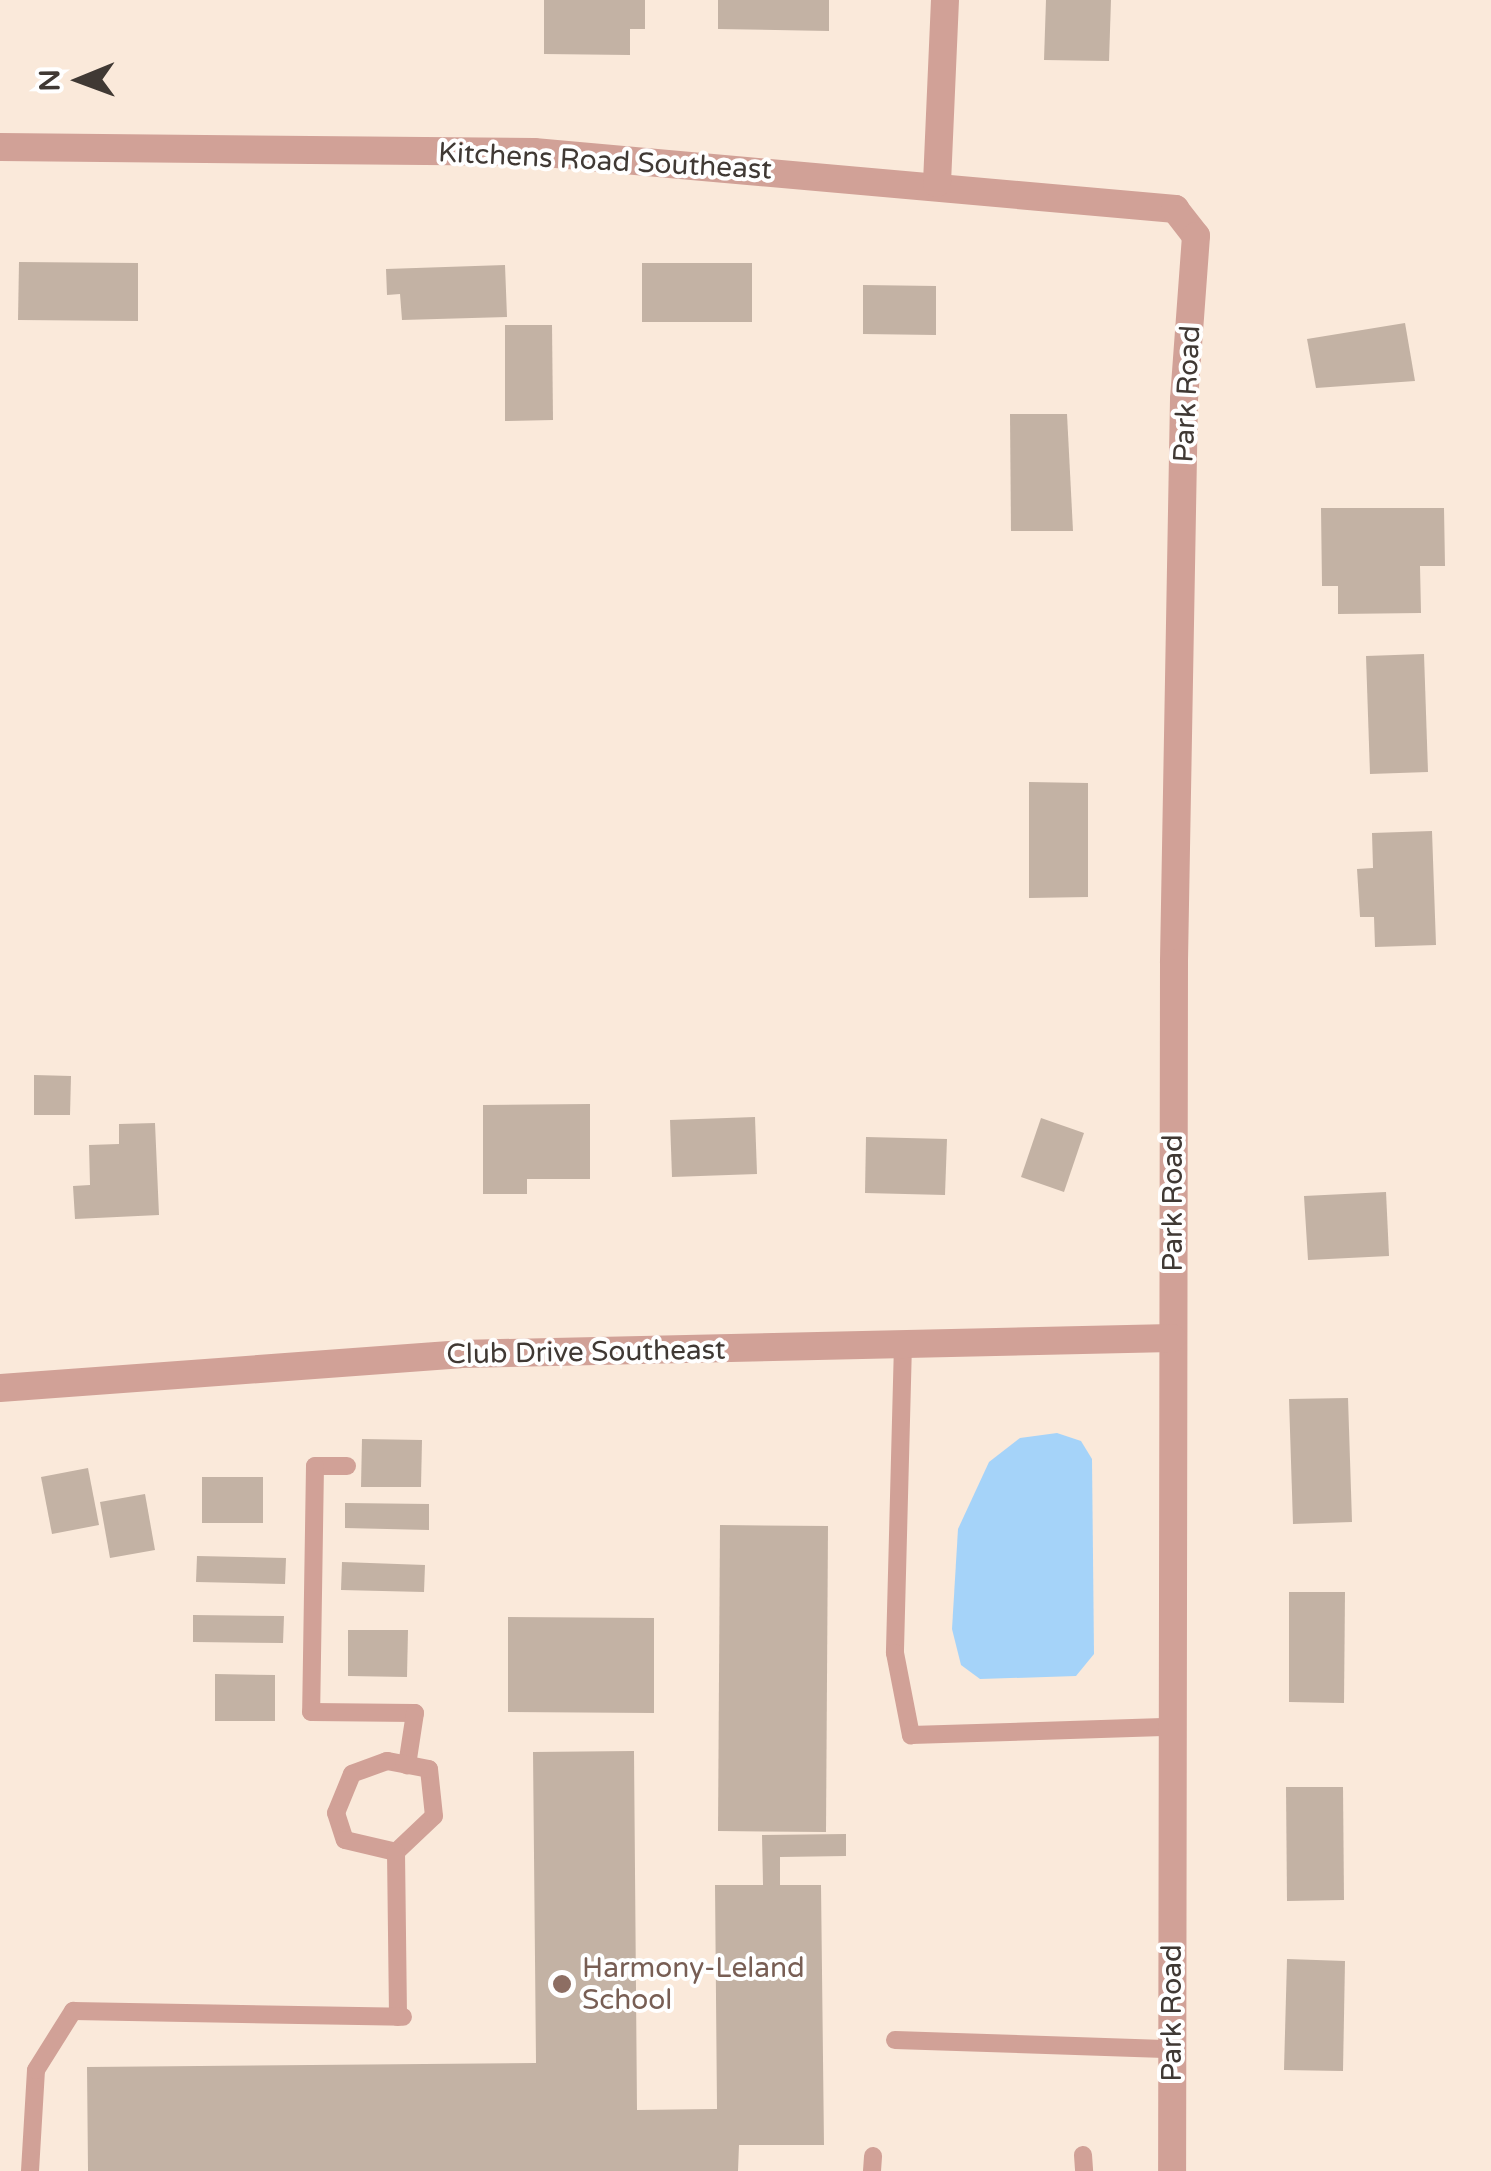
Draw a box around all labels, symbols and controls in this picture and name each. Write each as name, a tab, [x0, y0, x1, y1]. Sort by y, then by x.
north arrow	[30, 30, 130, 130]
text: N	[33, 69, 67, 92]
street label: Kitchens Road Southeast	[437, 135, 773, 187]
street label: Park Road	[1167, 324, 1207, 464]
street label: Park Road	[1156, 1134, 1190, 1272]
street label: Club Drive Southeast	[446, 1333, 726, 1371]
street label: Park Road	[1155, 1944, 1189, 2082]
place label: Harmony-Leland School	[582, 1951, 805, 2017]
marker: Harmony-Leland School	[551, 1973, 573, 1995]

